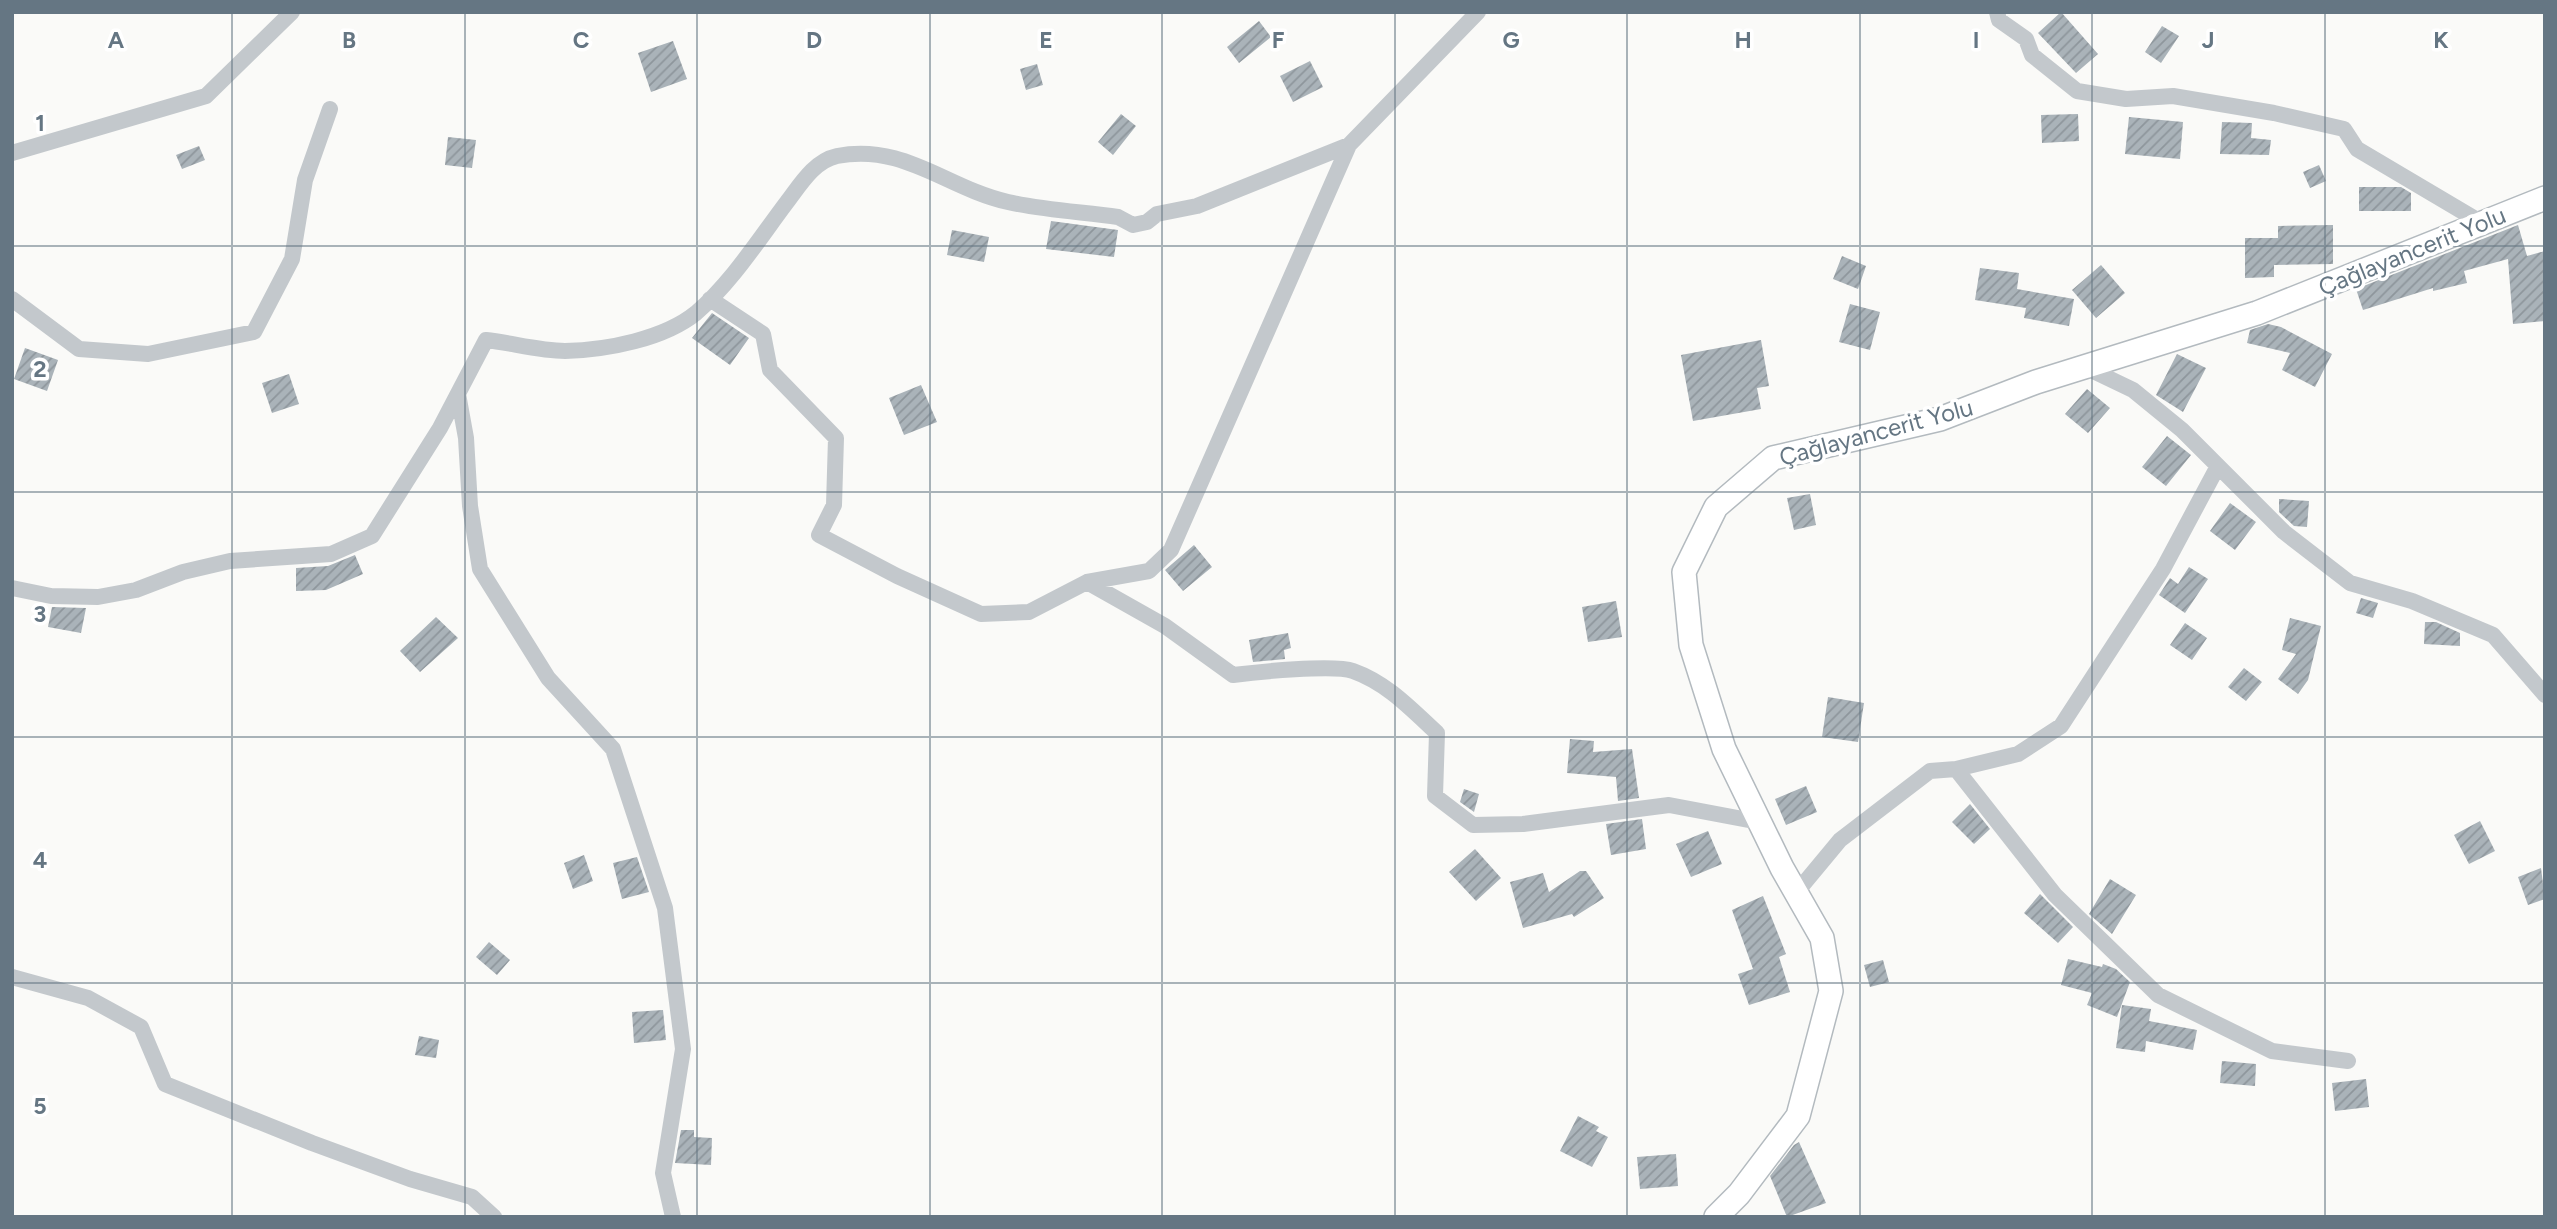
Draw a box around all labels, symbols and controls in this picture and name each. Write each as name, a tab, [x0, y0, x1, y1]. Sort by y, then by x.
text: A	[108, 26, 125, 54]
text: B	[342, 26, 356, 54]
text: C	[573, 26, 590, 54]
text: D	[806, 26, 822, 54]
text: E	[1039, 26, 1053, 54]
text: F	[1272, 26, 1285, 54]
text: G	[1502, 26, 1520, 54]
text: H	[1734, 26, 1752, 54]
text: I	[1973, 26, 1979, 54]
text: J	[2202, 26, 2214, 54]
text: K	[2433, 26, 2449, 54]
text: 1	[35, 109, 45, 137]
street label: Çağlayancerit Yolu	[2314, 200, 2510, 302]
text: 2	[33, 355, 47, 383]
street label: Çağlayancerit Yolu	[1776, 392, 1976, 472]
text: 3	[34, 600, 46, 628]
text: 4	[33, 846, 47, 874]
text: 5	[33, 1092, 47, 1120]

